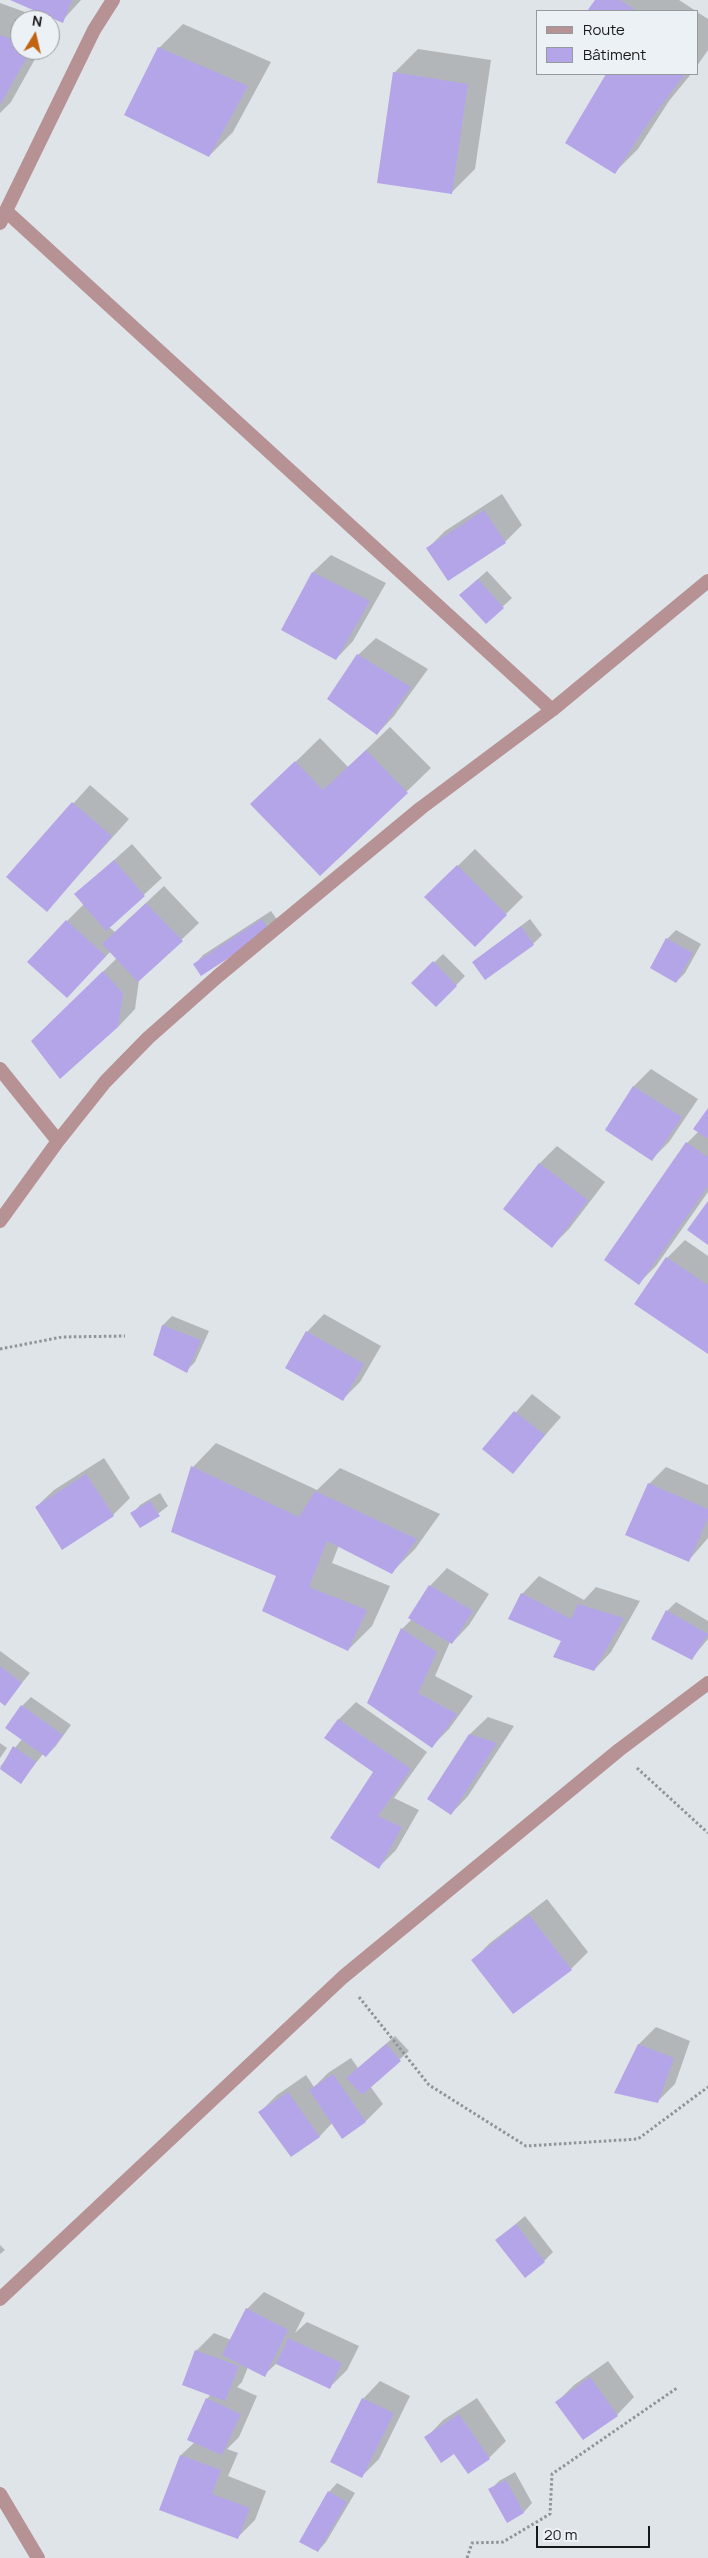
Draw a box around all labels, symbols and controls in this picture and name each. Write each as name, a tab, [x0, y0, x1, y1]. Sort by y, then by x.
north arrow	[10, 10, 60, 60]
legend	[536, 10, 698, 75]
text: N	[31, 11, 44, 31]
text: Route	[583, 19, 625, 40]
text: Bâtiment	[583, 44, 646, 65]
scale bar	[538, 2516, 652, 2548]
text: 20 m	[544, 2524, 577, 2545]

